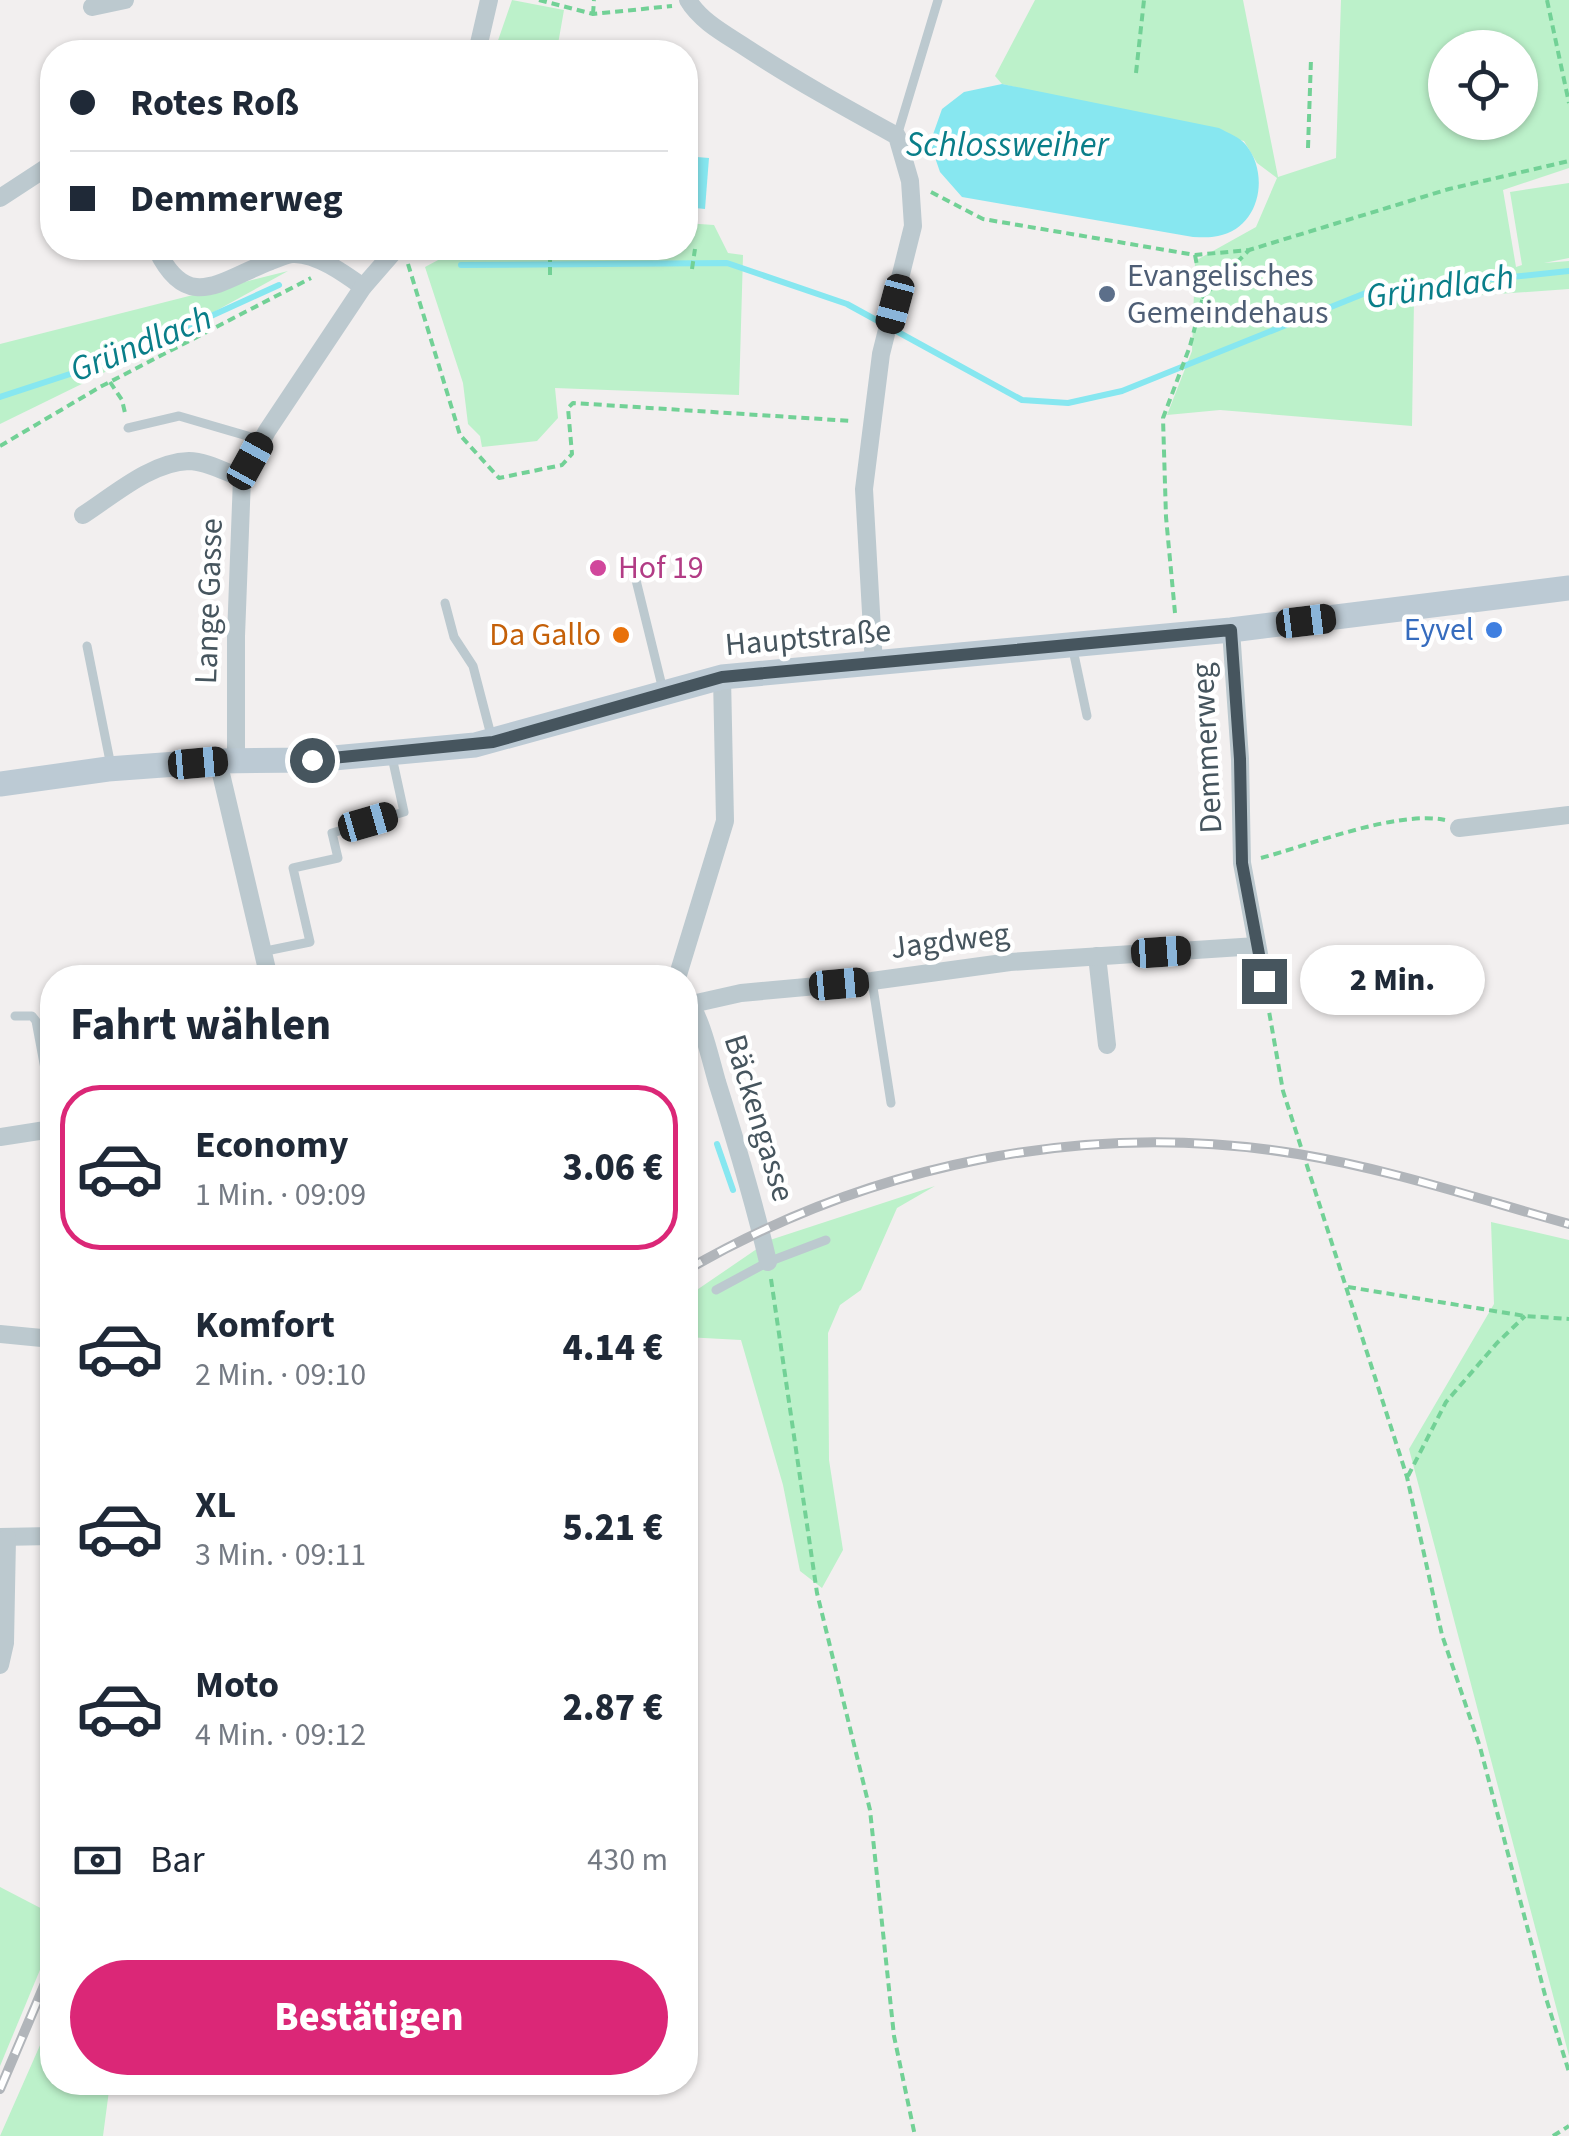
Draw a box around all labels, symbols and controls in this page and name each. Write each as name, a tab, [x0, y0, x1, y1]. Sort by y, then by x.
map controls	[1428, 30, 1538, 140]
button: locate	[1428, 30, 1538, 140]
text: Rotes Roß	[130, 76, 299, 130]
water label: Schlossweiher	[906, 120, 1110, 170]
text: Demmerweg	[130, 172, 343, 226]
water label: Gründlach	[1363, 252, 1517, 322]
place label: Evangelisches Gemeindehaus	[1127, 253, 1328, 336]
car	[873, 271, 917, 337]
marker: Evangelisches Gemeindehaus	[1096, 283, 1118, 305]
water label: Gründlach	[63, 293, 219, 395]
car	[222, 427, 278, 495]
street label: Lange Gasse	[183, 517, 235, 685]
place label: Hof 19	[618, 545, 704, 591]
marker: Hof 19	[587, 557, 609, 579]
car	[1274, 602, 1338, 640]
place label: Eyvel	[1404, 607, 1474, 653]
street label: Hauptstraße	[723, 608, 893, 668]
place label: Da Gallo	[489, 612, 601, 658]
marker: Eyvel	[1483, 619, 1505, 641]
marker: Da Gallo	[610, 624, 632, 646]
street label: Demmerweg	[1180, 662, 1234, 834]
route start	[290, 738, 335, 783]
car	[167, 745, 229, 781]
car	[335, 799, 401, 845]
street label: Jagdweg	[888, 911, 1012, 971]
car	[1130, 935, 1192, 969]
callout: 2 Min.	[1299, 946, 1484, 1016]
text: 2 Min.	[1350, 957, 1435, 1003]
route end	[1242, 959, 1287, 1004]
car	[808, 966, 870, 1002]
text: Fahrt wählen	[70, 993, 331, 1057]
street label: Bäckengasse	[712, 1029, 806, 1207]
text: Economy	[195, 1118, 348, 1172]
icon: car	[75, 1123, 165, 1213]
text: 3.06 €	[562, 1141, 663, 1195]
text: 1 Min. · 09:09	[195, 1172, 366, 1218]
text: Komfort	[195, 1298, 335, 1352]
icon: car	[75, 1303, 165, 1393]
text: 4.14 €	[562, 1321, 663, 1375]
text: 2 Min. · 09:10	[195, 1352, 366, 1398]
text: XL	[195, 1478, 236, 1532]
icon: car	[75, 1483, 165, 1573]
text: 5.21 €	[562, 1501, 663, 1555]
text: 3 Min. · 09:11	[195, 1532, 366, 1578]
text: Moto	[195, 1658, 279, 1712]
icon: car	[75, 1663, 165, 1753]
text: 2.87 €	[562, 1681, 663, 1735]
text: 4 Min. · 09:12	[195, 1712, 366, 1758]
icon: cash	[70, 1833, 125, 1888]
text: Bar	[150, 1833, 205, 1887]
text: 430 m	[587, 1837, 668, 1883]
button: Bestätigen	[70, 1960, 668, 2075]

